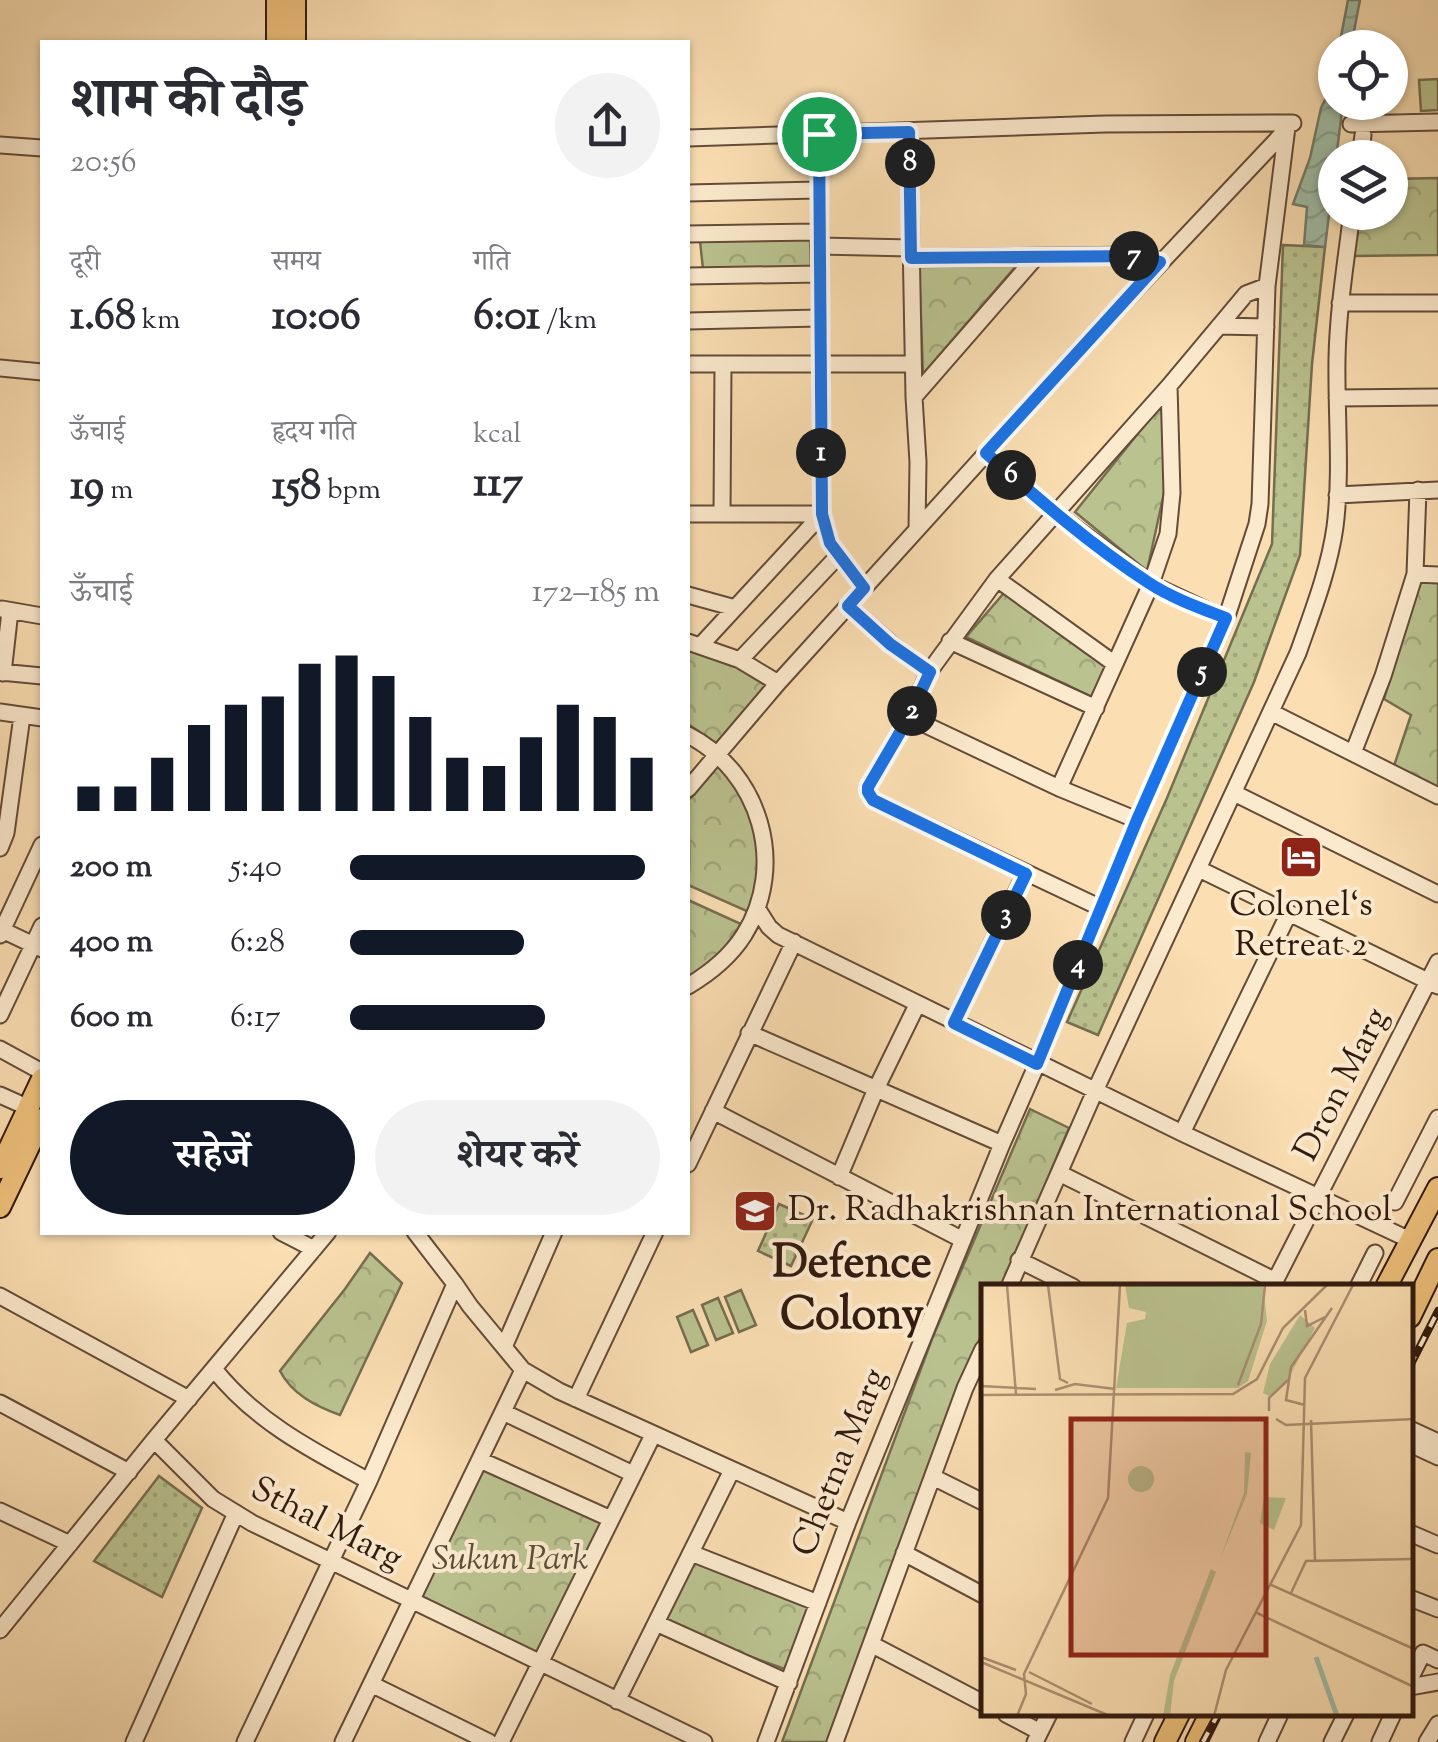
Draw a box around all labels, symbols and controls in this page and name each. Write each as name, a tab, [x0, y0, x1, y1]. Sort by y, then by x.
map controls	[1318, 30, 1408, 230]
button: locate	[1318, 30, 1408, 120]
text: शाम की दौड़	[70, 63, 305, 142]
button: share	[555, 73, 660, 178]
pin	[777, 92, 862, 177]
icon: arrive	[792, 107, 847, 162]
pin: 8	[885, 138, 935, 188]
text: 20:56	[70, 140, 137, 186]
button: layers	[1318, 140, 1408, 230]
text: 8	[903, 143, 917, 183]
pin: 7	[1109, 231, 1159, 281]
text: 7	[1127, 236, 1141, 276]
text: दूरी	[70, 243, 100, 283]
text: समय	[272, 243, 321, 283]
text: गति	[473, 243, 510, 283]
text: 1.68	[70, 288, 136, 348]
text: 10:06	[272, 288, 361, 348]
text: 6:01	[473, 288, 540, 348]
text: km	[136, 301, 180, 341]
text: /km	[540, 301, 597, 341]
text: ऊँचाई	[70, 413, 125, 453]
text: हृदय गति	[272, 413, 356, 453]
text: kcal	[473, 415, 521, 455]
pin: 1	[796, 428, 846, 478]
text: 1	[816, 433, 826, 473]
pin: 6	[986, 450, 1036, 500]
text: 117	[473, 455, 523, 515]
text: 6	[1004, 455, 1018, 495]
text: 19	[70, 458, 104, 518]
text: 158	[272, 458, 321, 518]
text: m	[104, 471, 133, 511]
text: bpm	[321, 471, 381, 511]
text: ऊँचाई	[70, 570, 133, 616]
text: 172–185 m	[532, 570, 660, 616]
pin: 5	[1177, 647, 1227, 697]
text: 5	[1197, 652, 1207, 692]
pin: 2	[887, 686, 937, 736]
text: 2	[905, 691, 919, 731]
hotel icon: Colonel‘s Retreat 2	[1278, 834, 1324, 880]
text: 200 m	[70, 845, 152, 891]
text: 5:40	[230, 845, 282, 891]
place label: Colonel‘s Retreat 2	[1229, 881, 1373, 972]
pin: 3	[981, 890, 1031, 940]
text: 3	[1000, 895, 1012, 935]
text: 400 m	[70, 920, 153, 966]
text: 6:28	[230, 920, 285, 966]
pin: 4	[1053, 940, 1103, 990]
text: 4	[1071, 945, 1085, 985]
text: 600 m	[70, 995, 153, 1041]
text: 6:17	[230, 995, 281, 1041]
street label: Dron Marg	[1283, 999, 1403, 1171]
button: सहेजें	[70, 1100, 355, 1215]
button: शेयर करें	[375, 1100, 660, 1215]
place label: Dr. Radhakrishnan International School	[788, 1186, 1392, 1237]
school or university icon: Dr. Radhakrishnan International School	[732, 1188, 778, 1234]
district label: Defence Colony	[772, 1233, 932, 1350]
inset map	[981, 1284, 1413, 1717]
street label: Chetna Marg	[780, 1361, 902, 1565]
street label: Sthal Marg	[241, 1465, 411, 1585]
park label: Sukun Park	[432, 1535, 589, 1586]

